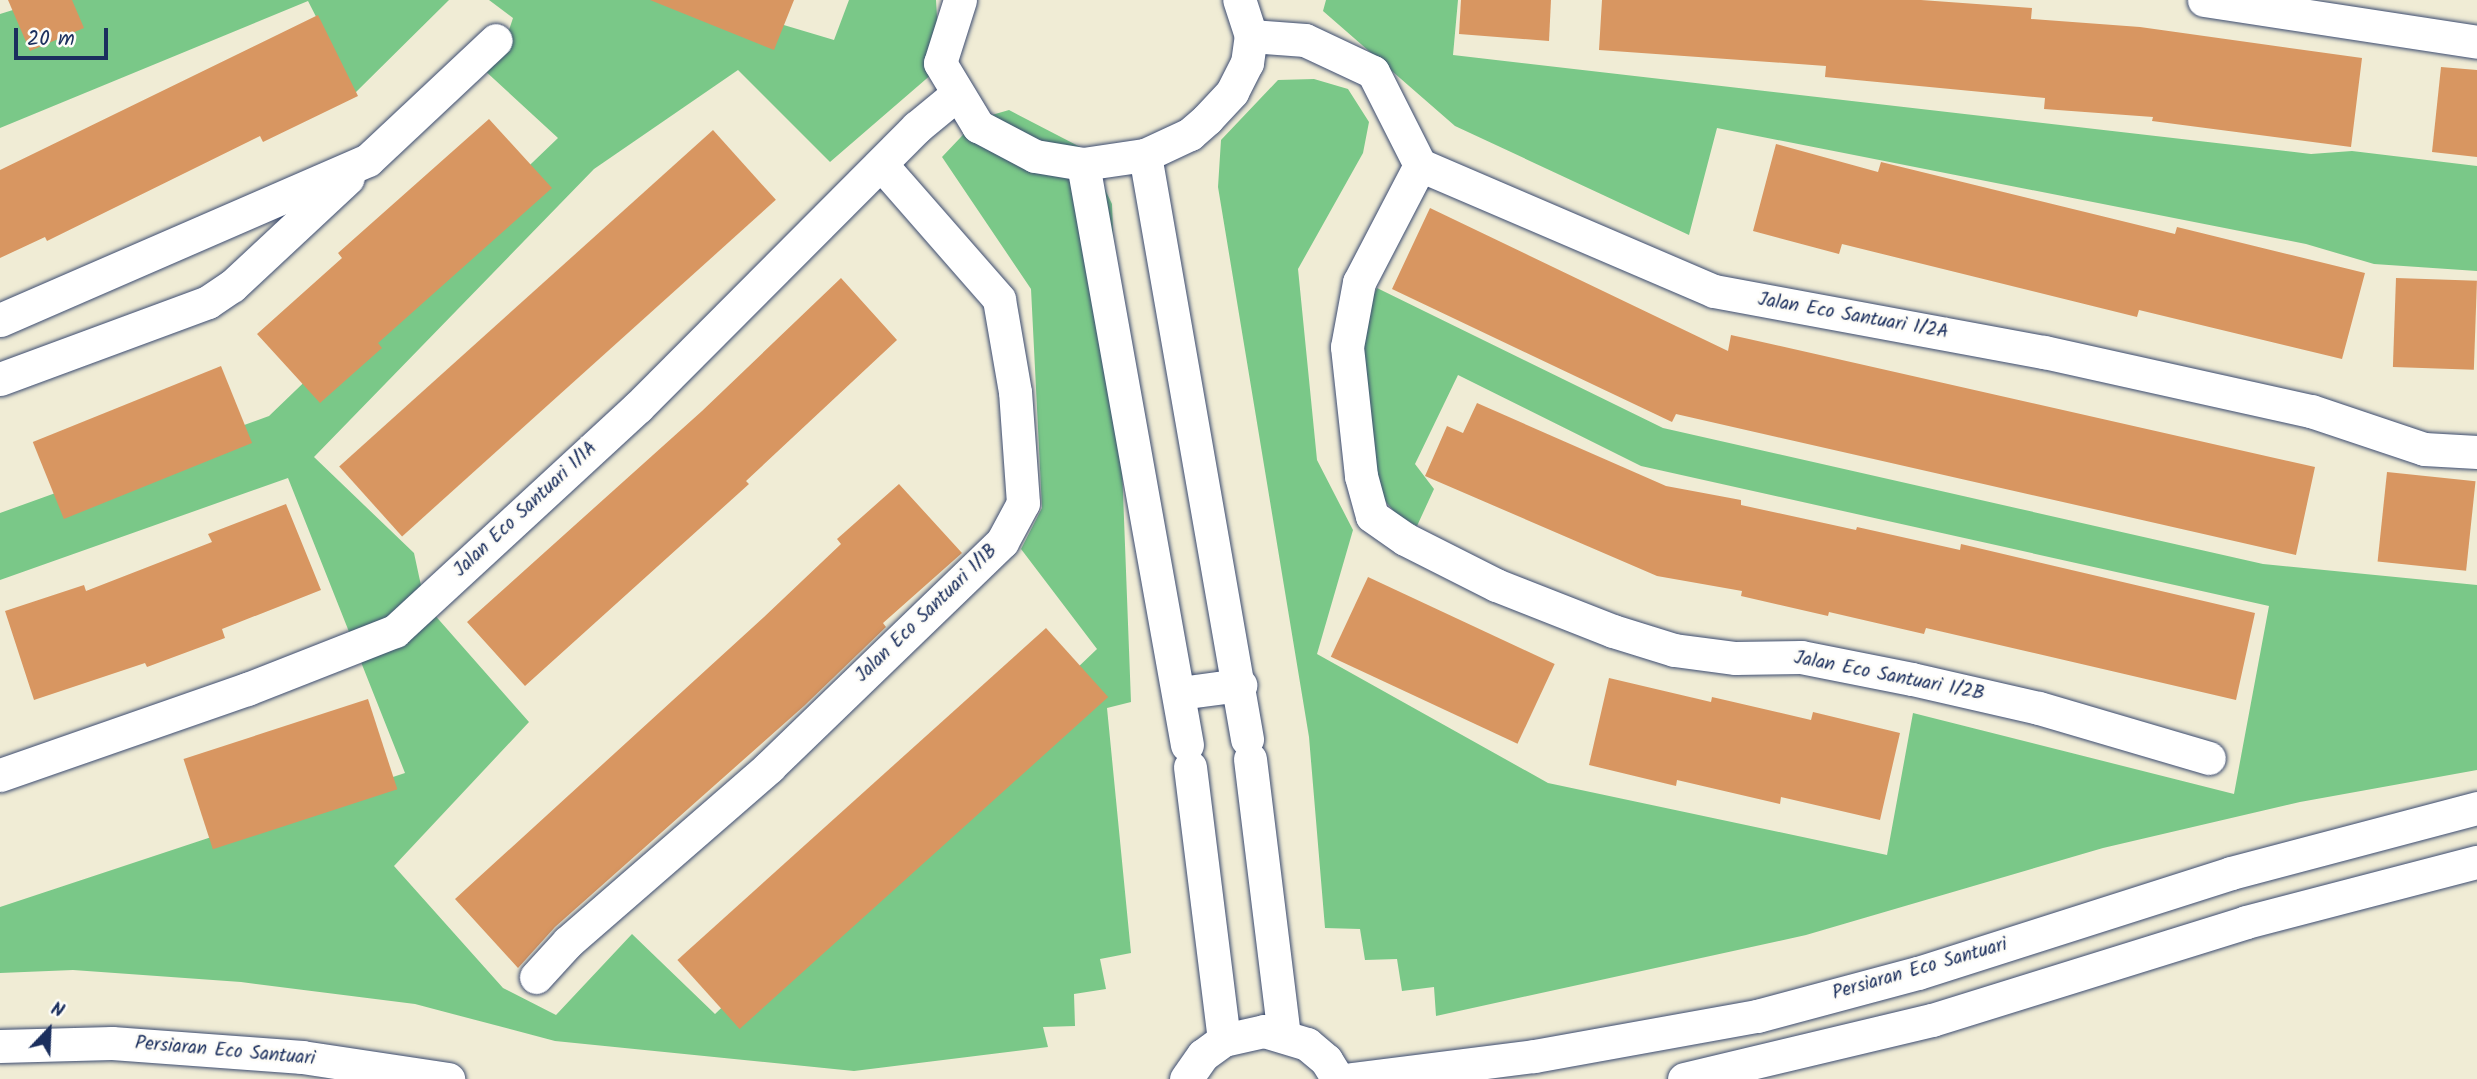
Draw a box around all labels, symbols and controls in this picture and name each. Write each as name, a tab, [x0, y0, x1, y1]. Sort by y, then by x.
scale bar	[18, 14, 112, 58]
text: 20 m	[27, 23, 75, 56]
street label: Jalan Eco Santuari 1/2A	[1756, 289, 1950, 345]
street label: Jalan Eco Santuari 1/1A	[449, 438, 603, 582]
street label: Jalan Eco Santuari 1/1B	[851, 540, 1003, 688]
street label: Jalan Eco Santuari 1/2B	[1792, 647, 1986, 707]
street label: Persiaran Eco Santuari	[1830, 934, 2010, 1006]
north arrow	[14, 995, 84, 1065]
text: N	[46, 995, 69, 1027]
street label: Persiaran Eco Santuari	[134, 1033, 316, 1071]

